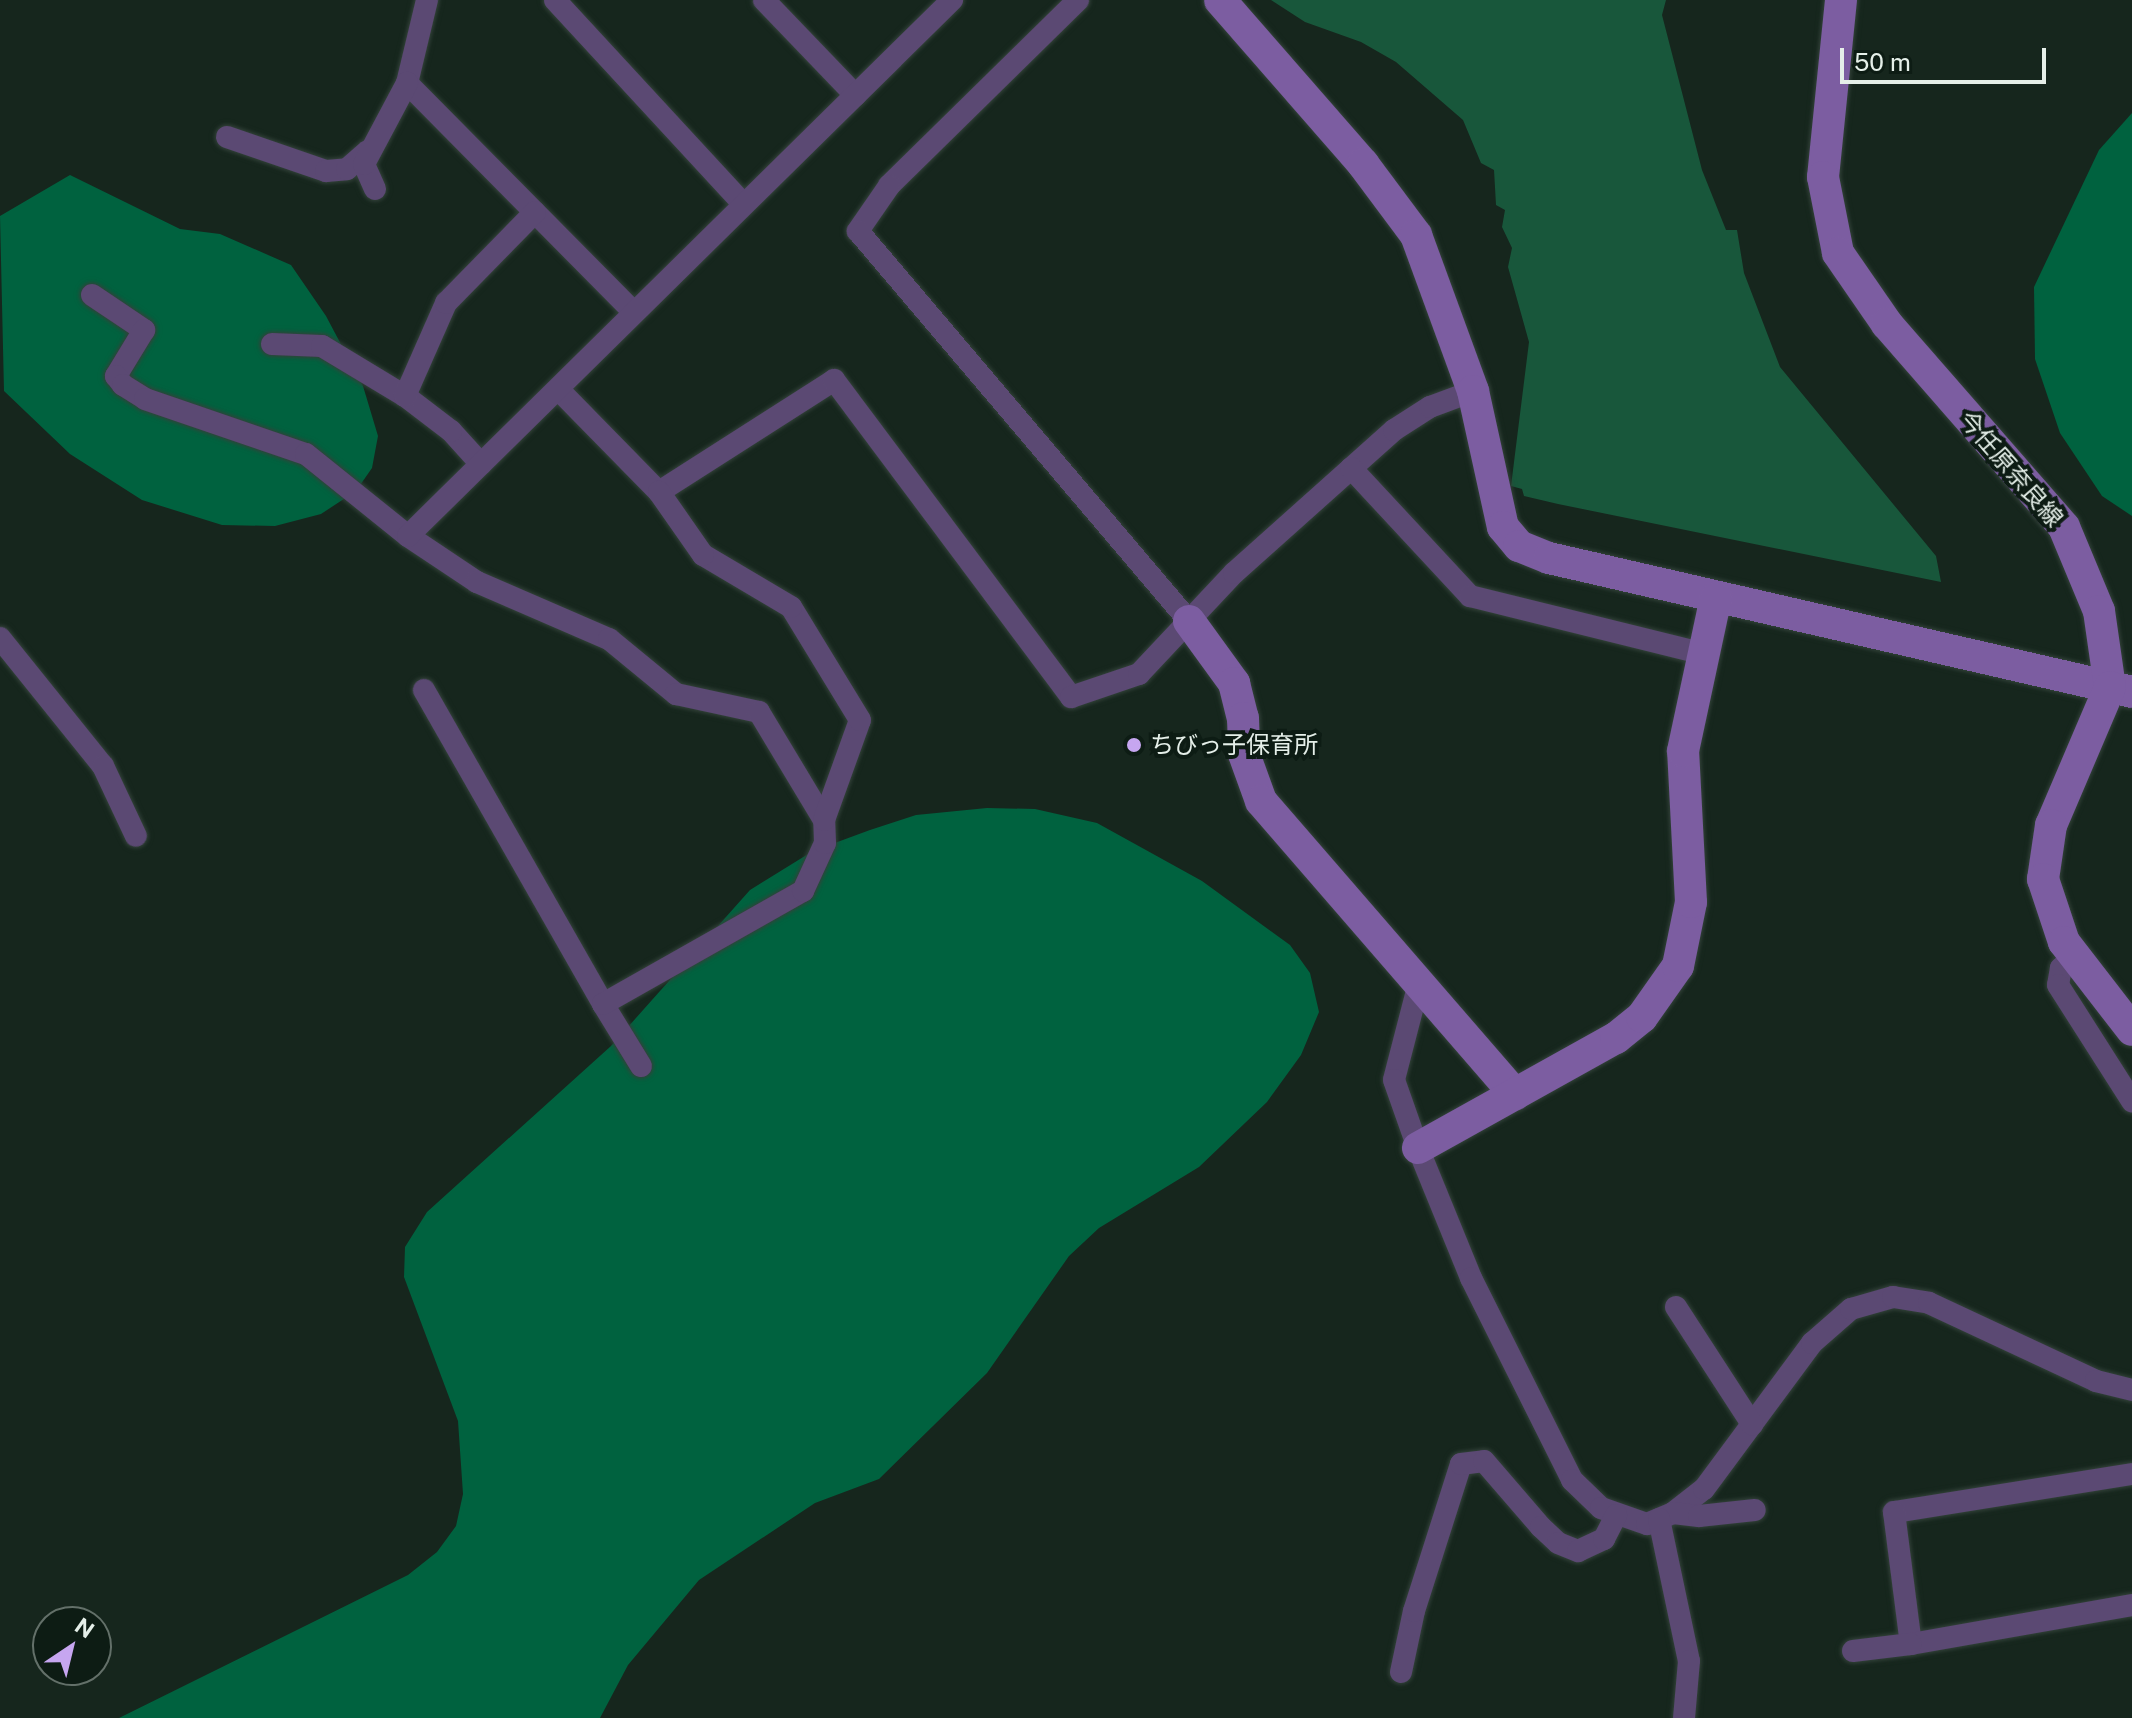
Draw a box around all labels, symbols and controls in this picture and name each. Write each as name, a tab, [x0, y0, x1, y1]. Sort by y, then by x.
scale bar	[1844, 32, 2050, 82]
text: 50 m	[1854, 48, 1911, 76]
street label: 今任原奈良線	[1953, 405, 2069, 533]
place label: ちびっ子保育所	[1150, 731, 1318, 759]
marker: ちびっ子保育所	[1125, 736, 1143, 754]
north arrow	[32, 1606, 112, 1686]
text: N	[70, 1612, 99, 1644]

